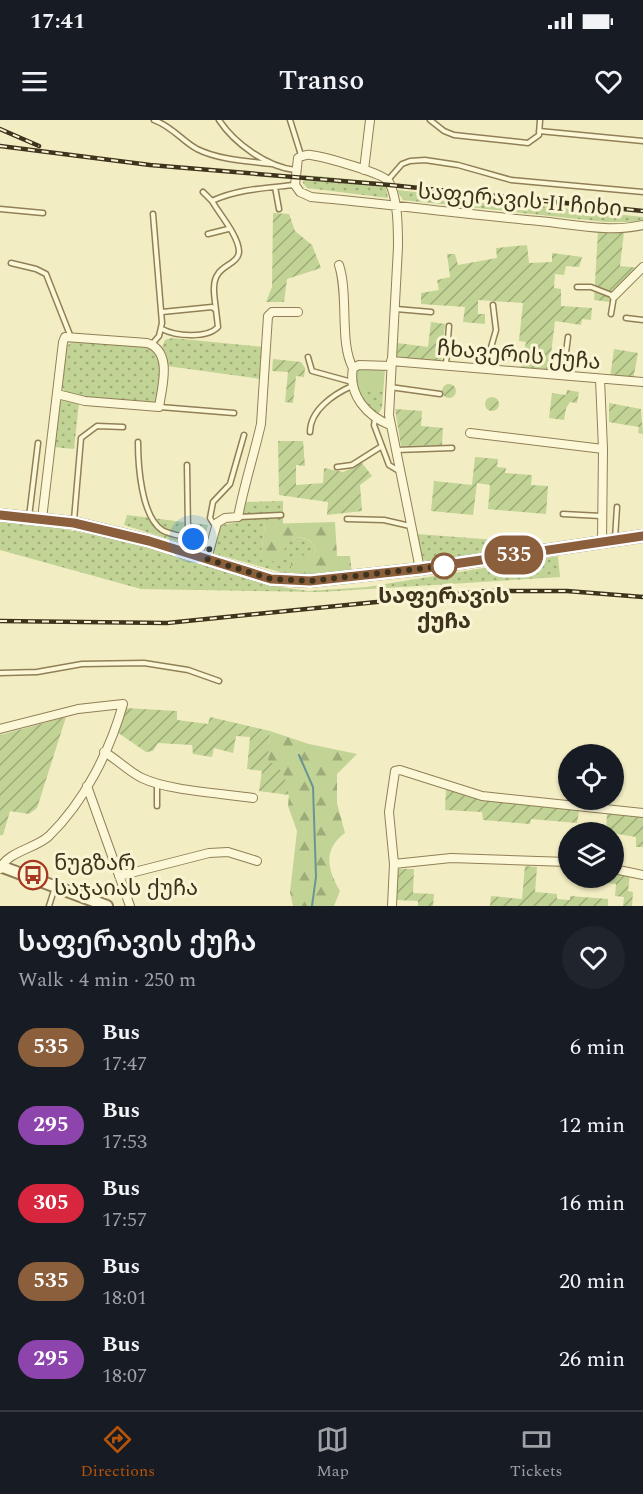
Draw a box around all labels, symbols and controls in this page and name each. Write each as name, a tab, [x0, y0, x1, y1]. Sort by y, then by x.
text: 17:41	[30, 5, 85, 38]
text: Transo	[279, 60, 364, 102]
icon: menu	[18, 65, 51, 98]
icon: heart	[592, 65, 625, 98]
street label: საფერავის II ჩიხი	[416, 175, 623, 226]
street label: ჩხავერის ქუჩა	[436, 332, 602, 379]
your location	[178, 524, 208, 554]
line badge: 535	[480, 536, 548, 574]
text: 535	[496, 539, 532, 571]
marker: საფერავის ქუჩა	[431, 553, 457, 579]
place label: საფერავის ქუჩა	[378, 580, 510, 638]
map controls	[558, 744, 624, 888]
button: locate	[558, 744, 624, 810]
button: layers	[558, 822, 624, 888]
place label: ნუგზარ საჯაიას ქუჩა	[54, 847, 198, 905]
bus stop icon: ნუგზარ საჯაიას ქუჩა	[17, 859, 49, 891]
text: საფერავის ქუჩა	[18, 921, 257, 964]
button: heart	[562, 926, 625, 989]
text: Walk · 4 min · 250 m	[18, 965, 196, 995]
text: Bus	[102, 1016, 140, 1049]
text: 535	[33, 1031, 69, 1063]
text: 6 min	[570, 1031, 625, 1064]
text: 17:47	[102, 1049, 147, 1079]
text: Bus	[102, 1094, 140, 1127]
text: 295	[33, 1109, 69, 1141]
text: 12 min	[559, 1109, 625, 1142]
text: 17:53	[102, 1127, 147, 1157]
text: Bus	[102, 1172, 140, 1205]
text: 305	[33, 1187, 69, 1219]
text: 16 min	[559, 1187, 625, 1220]
text: 17:57	[102, 1205, 147, 1235]
text: Bus	[102, 1250, 140, 1283]
text: 535	[33, 1265, 69, 1297]
text: 20 min	[559, 1265, 625, 1298]
text: 18:01	[102, 1283, 147, 1313]
text: Bus	[102, 1328, 140, 1361]
text: 295	[33, 1343, 69, 1375]
text: 26 min	[559, 1343, 625, 1376]
text: 18:07	[102, 1361, 147, 1391]
tab: Directions	[80, 1423, 155, 1483]
tab: Map	[316, 1423, 349, 1483]
tab: Tickets	[510, 1423, 562, 1483]

